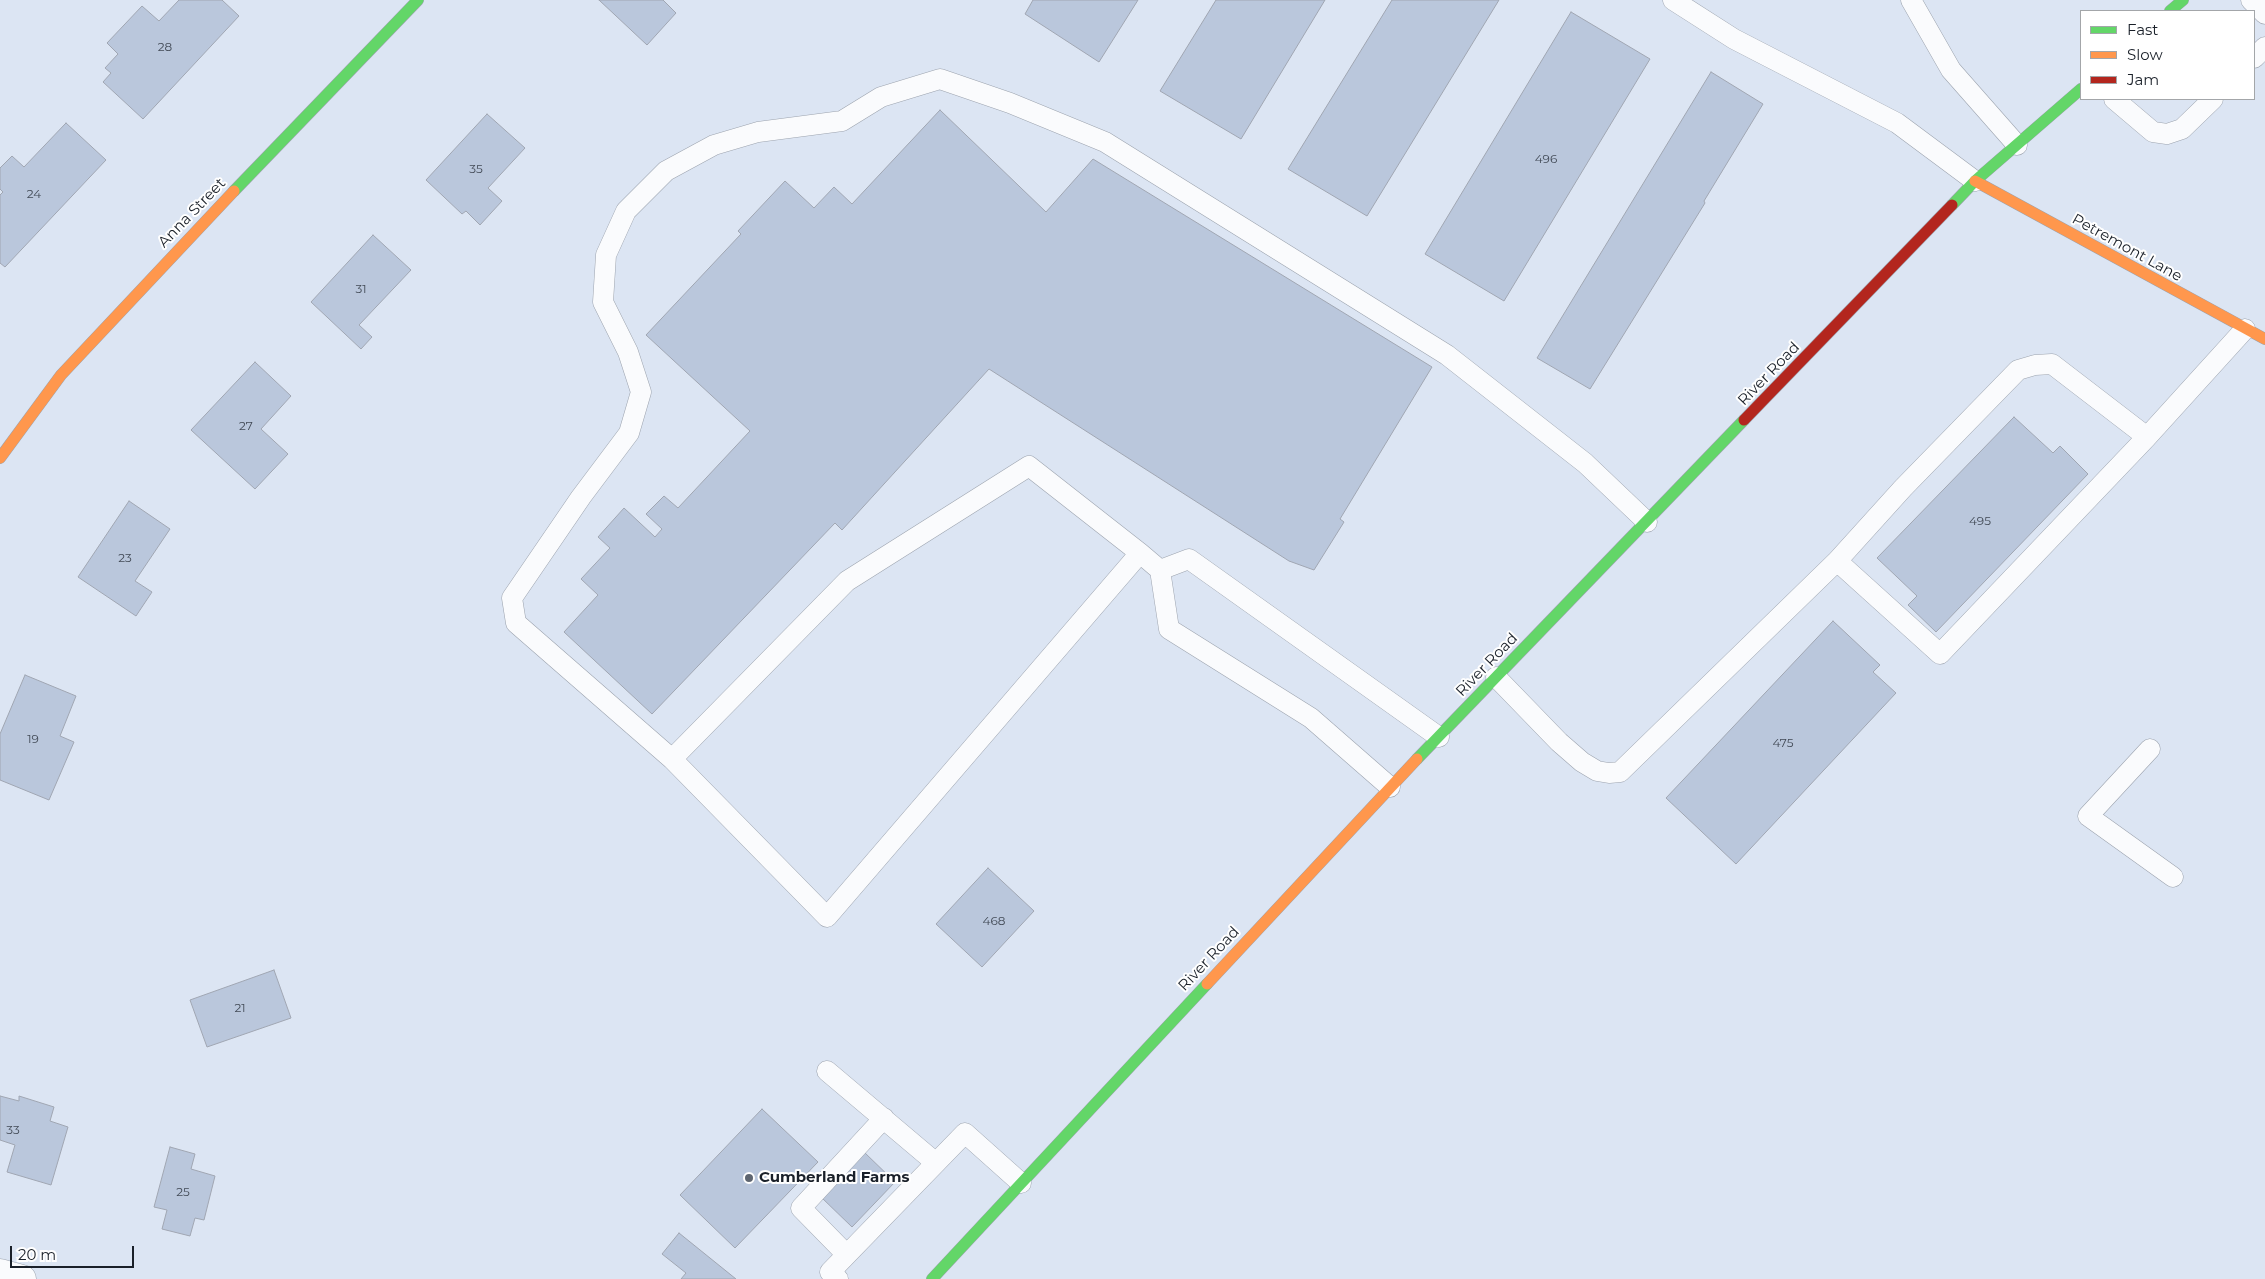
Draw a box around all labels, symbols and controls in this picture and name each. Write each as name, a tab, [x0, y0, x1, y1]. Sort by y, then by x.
legend	[2080, 10, 2255, 100]
text: Fast	[2127, 20, 2158, 39]
house number: 28	[158, 40, 172, 54]
text: Slow	[2127, 45, 2163, 64]
text: Jam	[2127, 70, 2159, 89]
house number: 496	[1535, 152, 1557, 166]
house number: 35	[469, 162, 483, 176]
street label: Anna Street	[155, 175, 229, 251]
house number: 24	[27, 187, 41, 201]
street label: Petremont Lane	[2069, 210, 2185, 286]
house number: 31	[355, 282, 367, 296]
street label: River Road	[1734, 339, 1804, 409]
house number: 27	[239, 419, 253, 433]
house number: 495	[1969, 514, 1991, 528]
house number: 23	[118, 551, 132, 565]
street label: River Road	[1452, 630, 1522, 700]
house number: 19	[27, 732, 39, 746]
house number: 475	[1773, 736, 1793, 750]
house number: 468	[983, 914, 1005, 928]
street label: River Road	[1175, 923, 1243, 995]
house number: 21	[234, 1001, 246, 1015]
house number: 33	[6, 1123, 20, 1137]
place label: Cumberland Farms	[759, 1169, 909, 1187]
marker: Cumberland Farms	[743, 1172, 755, 1184]
house number: 25	[176, 1185, 190, 1199]
scale bar	[12, 1236, 136, 1268]
text: 20 m	[18, 1245, 56, 1264]

